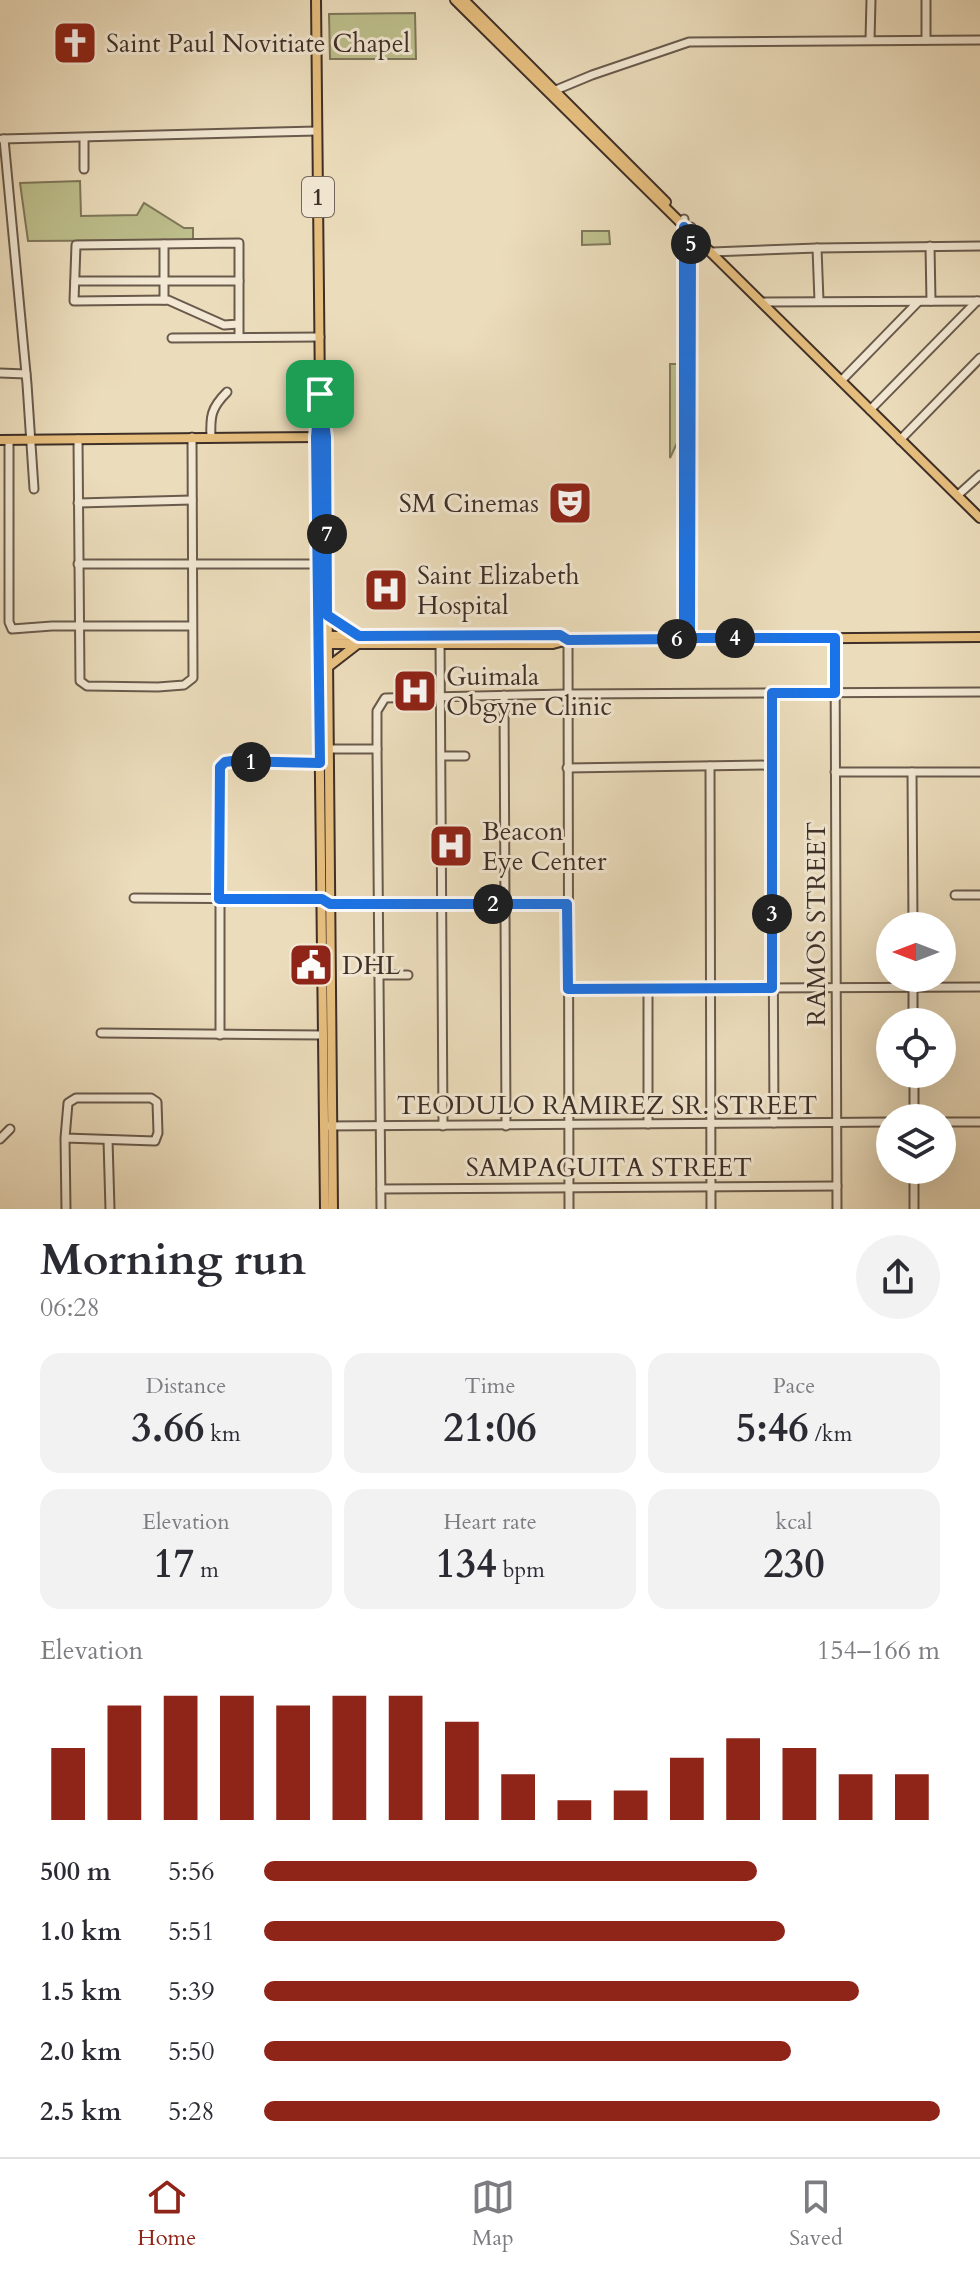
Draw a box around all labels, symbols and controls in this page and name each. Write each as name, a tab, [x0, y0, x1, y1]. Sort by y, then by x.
church icon: Saint Paul Novitiate Chapel	[51, 19, 99, 67]
place label: Saint Paul Novitiate Chapel	[106, 26, 411, 61]
road number: 1	[302, 177, 334, 217]
pin: 5	[671, 224, 711, 264]
text: 5	[685, 229, 697, 259]
pin	[286, 360, 354, 428]
icon: arrive	[298, 372, 342, 416]
theatre icon: SM Cinemas	[546, 479, 594, 527]
place label: SM Cinemas	[399, 486, 539, 521]
pin: 7	[307, 514, 347, 554]
text: 7	[321, 519, 333, 549]
place label: Saint Elizabeth Hospital	[417, 558, 580, 623]
hospital icon: Saint Elizabeth Hospital	[362, 566, 410, 614]
pin: 4	[715, 618, 755, 658]
pin: 6	[657, 619, 697, 659]
text: 4	[729, 623, 741, 653]
text: 6	[671, 624, 683, 654]
place label: Guimala Obgyne Clinic	[446, 659, 612, 724]
hospital icon: Guimala Obgyne Clinic	[391, 667, 439, 715]
pin: 1	[231, 742, 271, 782]
text: 1	[245, 747, 257, 777]
place label: Beacon Eye Center	[482, 814, 607, 879]
hospital icon: Beacon Eye Center	[427, 822, 475, 870]
street label: RAMOS STREET	[799, 822, 834, 1026]
pin: 2	[473, 884, 513, 924]
text: 2	[487, 889, 499, 919]
pin: 3	[752, 894, 792, 934]
text: 3	[766, 899, 778, 929]
north arrow	[876, 912, 956, 992]
map controls	[876, 912, 956, 1184]
public building icon: DHL	[287, 941, 335, 989]
place label: DHL	[342, 948, 401, 983]
button: locate	[876, 1008, 956, 1088]
street label: TEODULO RAMIREZ SR. STREET	[397, 1088, 817, 1123]
button: layers	[876, 1104, 956, 1184]
street label: SAMPAGUITA STREET	[466, 1150, 752, 1185]
text: Morning run	[40, 1230, 306, 1290]
button: share	[856, 1235, 940, 1319]
text: 06:28	[40, 1290, 100, 1325]
text: Distance	[146, 1371, 226, 1401]
text: Time	[465, 1371, 515, 1401]
text: Pace	[773, 1371, 815, 1401]
text: 3.66	[131, 1401, 204, 1456]
text: 21:06	[443, 1401, 537, 1456]
text: 5:46	[736, 1401, 809, 1456]
text: km	[204, 1419, 241, 1449]
text: /km	[809, 1419, 852, 1449]
text: Elevation	[142, 1507, 230, 1537]
text: Heart rate	[443, 1507, 537, 1537]
text: kcal	[776, 1507, 812, 1537]
text: 17	[153, 1537, 194, 1592]
text: 134	[435, 1537, 497, 1592]
text: 230	[763, 1537, 825, 1592]
text: m	[194, 1555, 219, 1585]
text: bpm	[497, 1555, 545, 1585]
text: Elevation	[40, 1633, 143, 1668]
text: 154–166 m	[817, 1633, 940, 1668]
text: 500 m	[40, 1854, 111, 1889]
text: 5:56	[168, 1854, 215, 1889]
text: 1.0 km	[40, 1914, 121, 1949]
text: 5:51	[168, 1914, 215, 1949]
text: 1.5 km	[40, 1974, 121, 2009]
text: 5:39	[168, 1974, 215, 2009]
text: 2.0 km	[40, 2034, 121, 2069]
text: 5:50	[168, 2034, 215, 2069]
text: 2.5 km	[40, 2094, 121, 2129]
text: 5:28	[168, 2094, 215, 2129]
tab: Home	[137, 2175, 196, 2253]
tab: Map	[471, 2175, 515, 2253]
tab: Saved	[789, 2175, 843, 2253]

